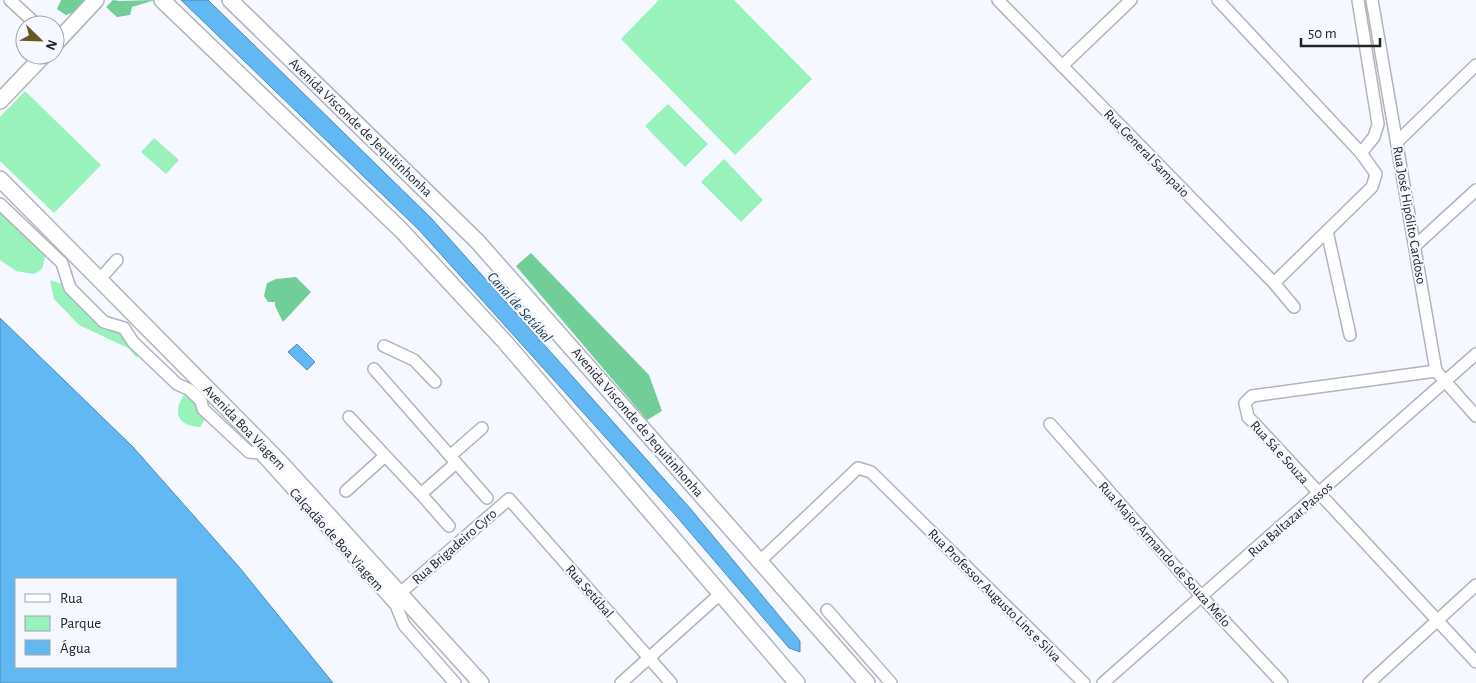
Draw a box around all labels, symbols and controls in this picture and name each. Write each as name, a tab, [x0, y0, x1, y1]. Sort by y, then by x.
north arrow	[15, 15, 65, 65]
scale bar	[1301, 15, 1380, 47]
text: 50 m	[1308, 26, 1337, 41]
text: N	[43, 37, 59, 52]
street label: Avenida Visconde de Jequitinhonha	[286, 56, 435, 200]
street label: Rua General Sampaio	[1101, 107, 1192, 200]
street label: Rua José Hipólito Cardoso	[1390, 145, 1428, 285]
water label: Canal de Setúbal	[484, 269, 555, 346]
street label: Avenida Visconde de Jequitinhonha	[569, 345, 706, 500]
street label: Avenida Boa Viagem	[200, 383, 288, 473]
street label: Rua Sá e Souza	[1247, 418, 1312, 487]
street label: Rua Major Armando de Souza Melo	[1095, 479, 1233, 630]
street label: Rua Baltazar Passos	[1246, 480, 1335, 560]
street label: Calçadão de Boa Viagem	[287, 486, 386, 594]
street label: Rua Brigadeiro Cyro	[410, 506, 500, 587]
street label: Rua Professor Augusto Lins e Silva	[925, 526, 1064, 665]
street label: Rua Setúbal	[563, 563, 616, 621]
legend	[15, 578, 178, 668]
text: Rua	[60, 591, 83, 606]
text: Parque	[60, 616, 101, 631]
text: Água	[60, 639, 91, 656]

